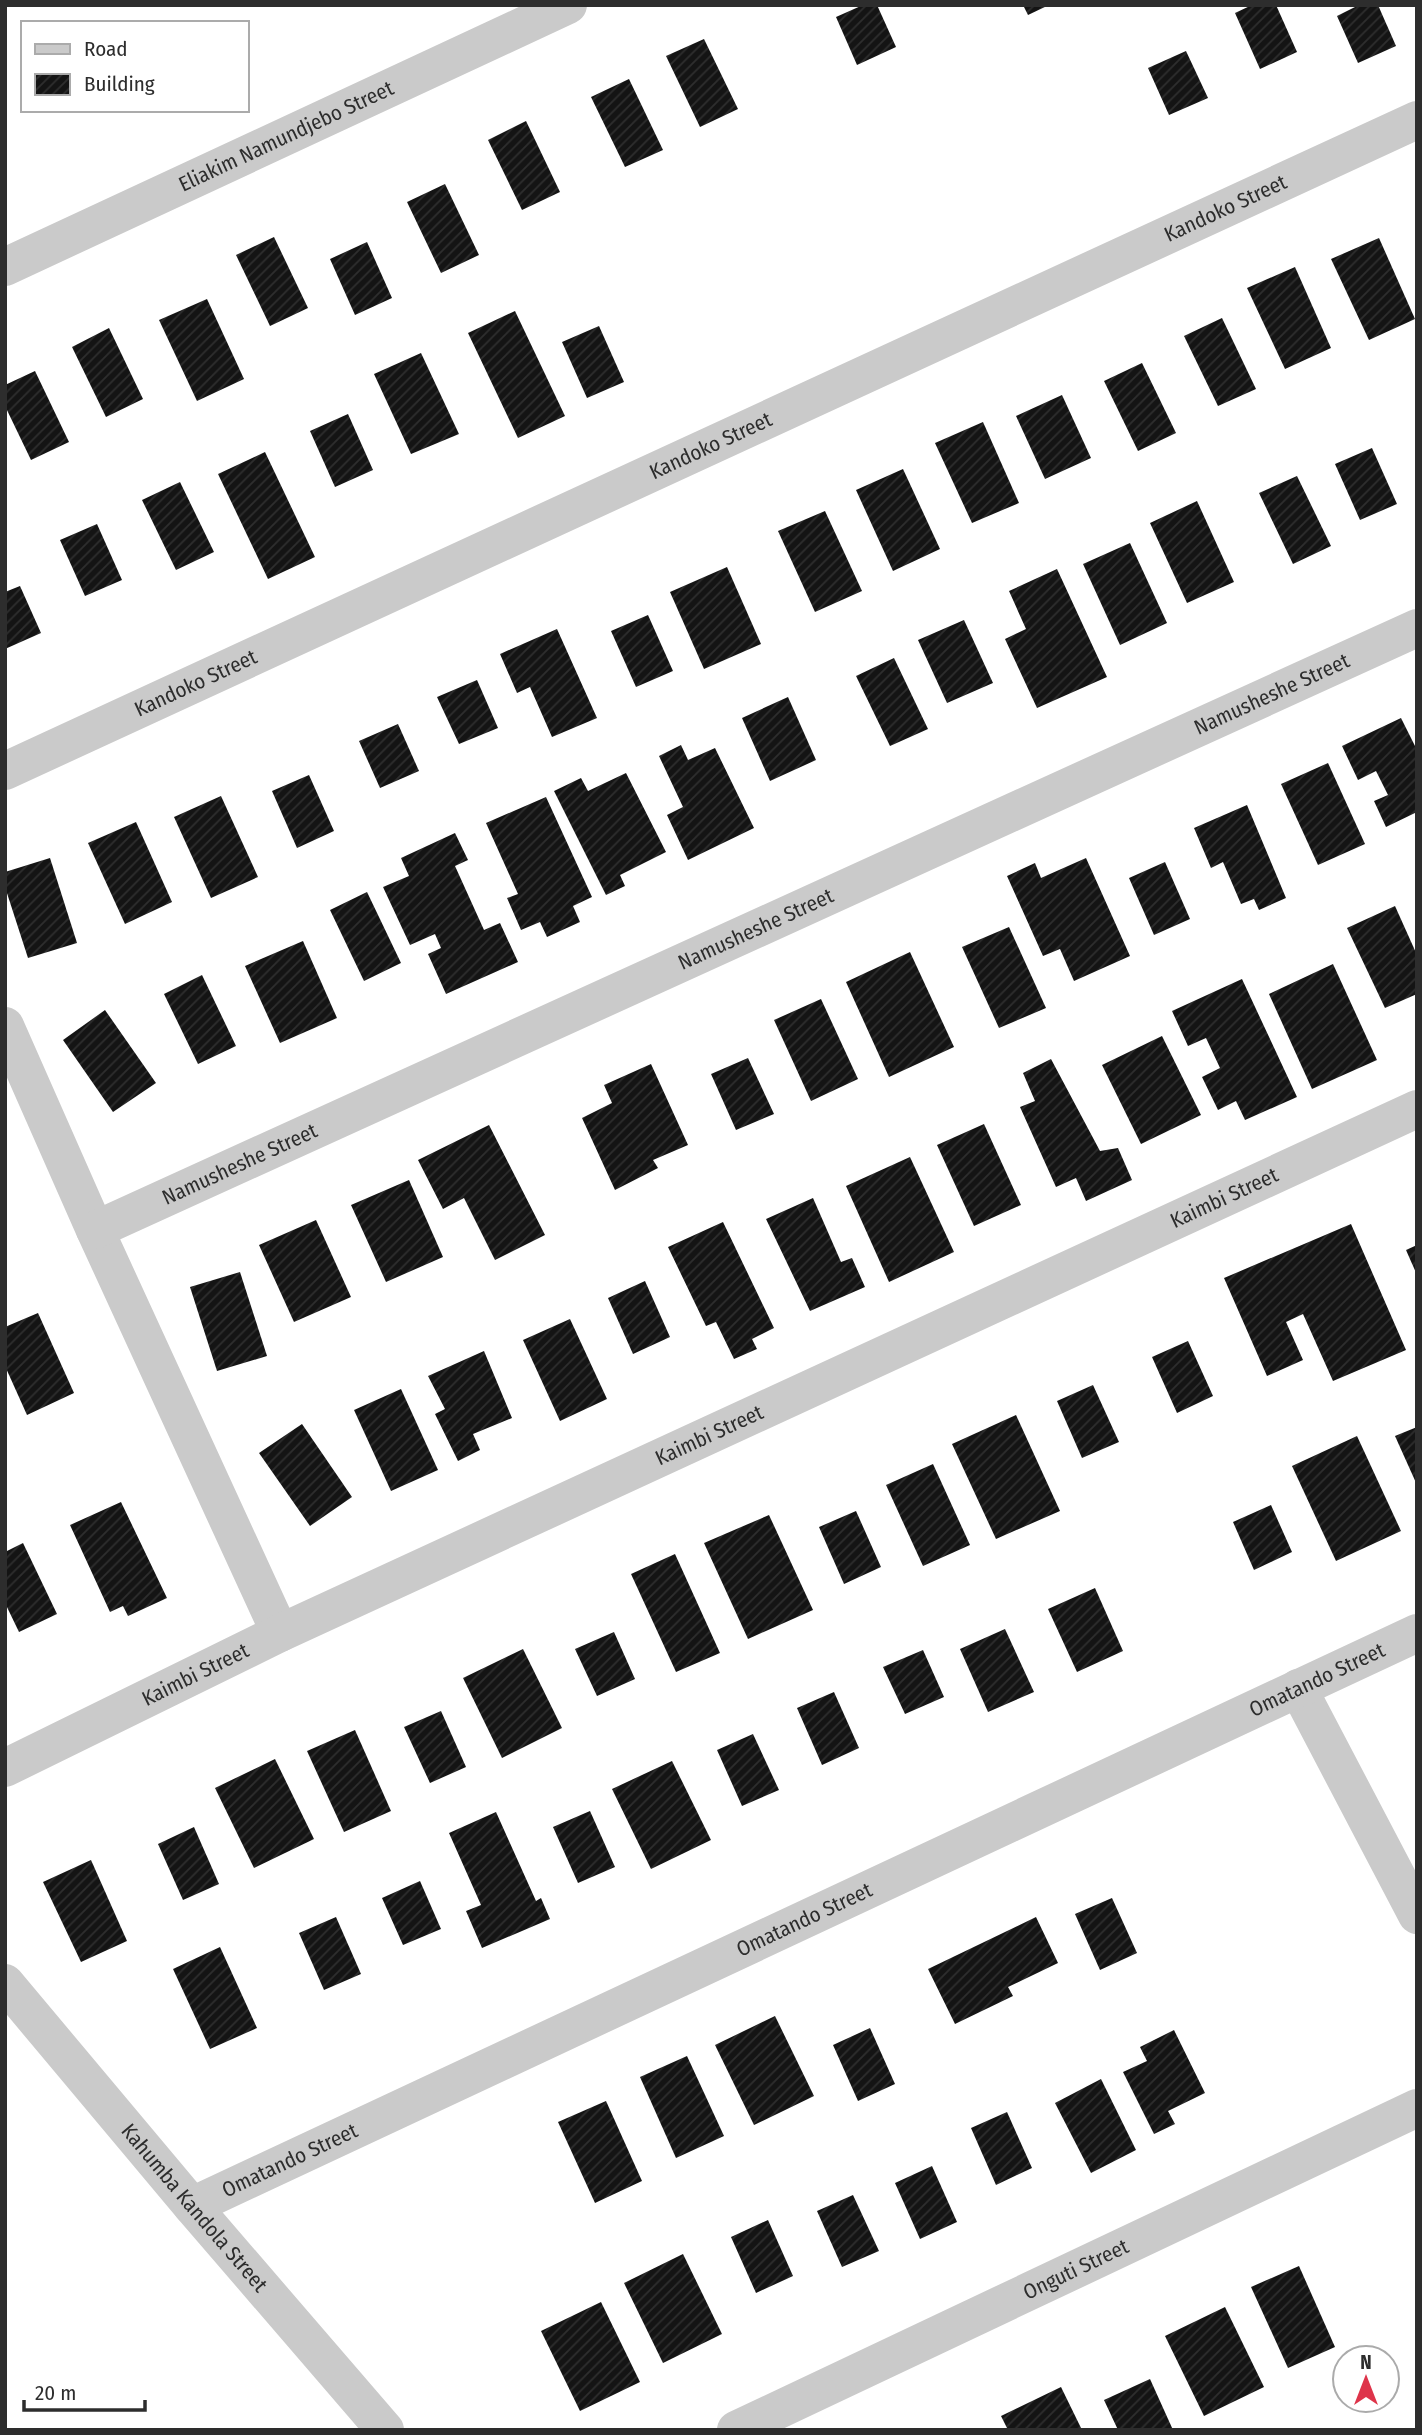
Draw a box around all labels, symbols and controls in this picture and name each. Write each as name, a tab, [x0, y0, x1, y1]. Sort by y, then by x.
legend	[21, 21, 248, 112]
text: Road	[84, 36, 128, 62]
text: Building	[84, 71, 155, 97]
street label: Eliakim Namundjebo Street	[174, 75, 398, 197]
street label: Kandoko Street	[1160, 169, 1291, 248]
street label: Kandoko Street	[645, 406, 776, 485]
street label: Kandoko Street	[130, 644, 261, 722]
street label: Namusheshe Street	[1190, 648, 1354, 741]
street label: Namusheshe Street	[674, 883, 838, 976]
street label: Namusheshe Street	[158, 1117, 321, 1211]
street label: Kaimbi Street	[1166, 1162, 1282, 1234]
street label: Kaimbi Street	[651, 1399, 767, 1471]
street label: Kaimbi Street	[138, 1637, 253, 1712]
street label: Omatando Street	[1245, 1637, 1389, 1723]
street label: Omatando Street	[732, 1877, 876, 1962]
street label: Omatando Street	[218, 2117, 362, 2203]
street label: Kahumba Kandola Street	[116, 2118, 273, 2297]
street label: Onguti Street	[1019, 2233, 1133, 2305]
north arrow	[1331, 2344, 1401, 2414]
text: N	[1360, 2351, 1372, 2374]
scale bar	[24, 2368, 145, 2412]
text: 20 m	[35, 2380, 76, 2406]

